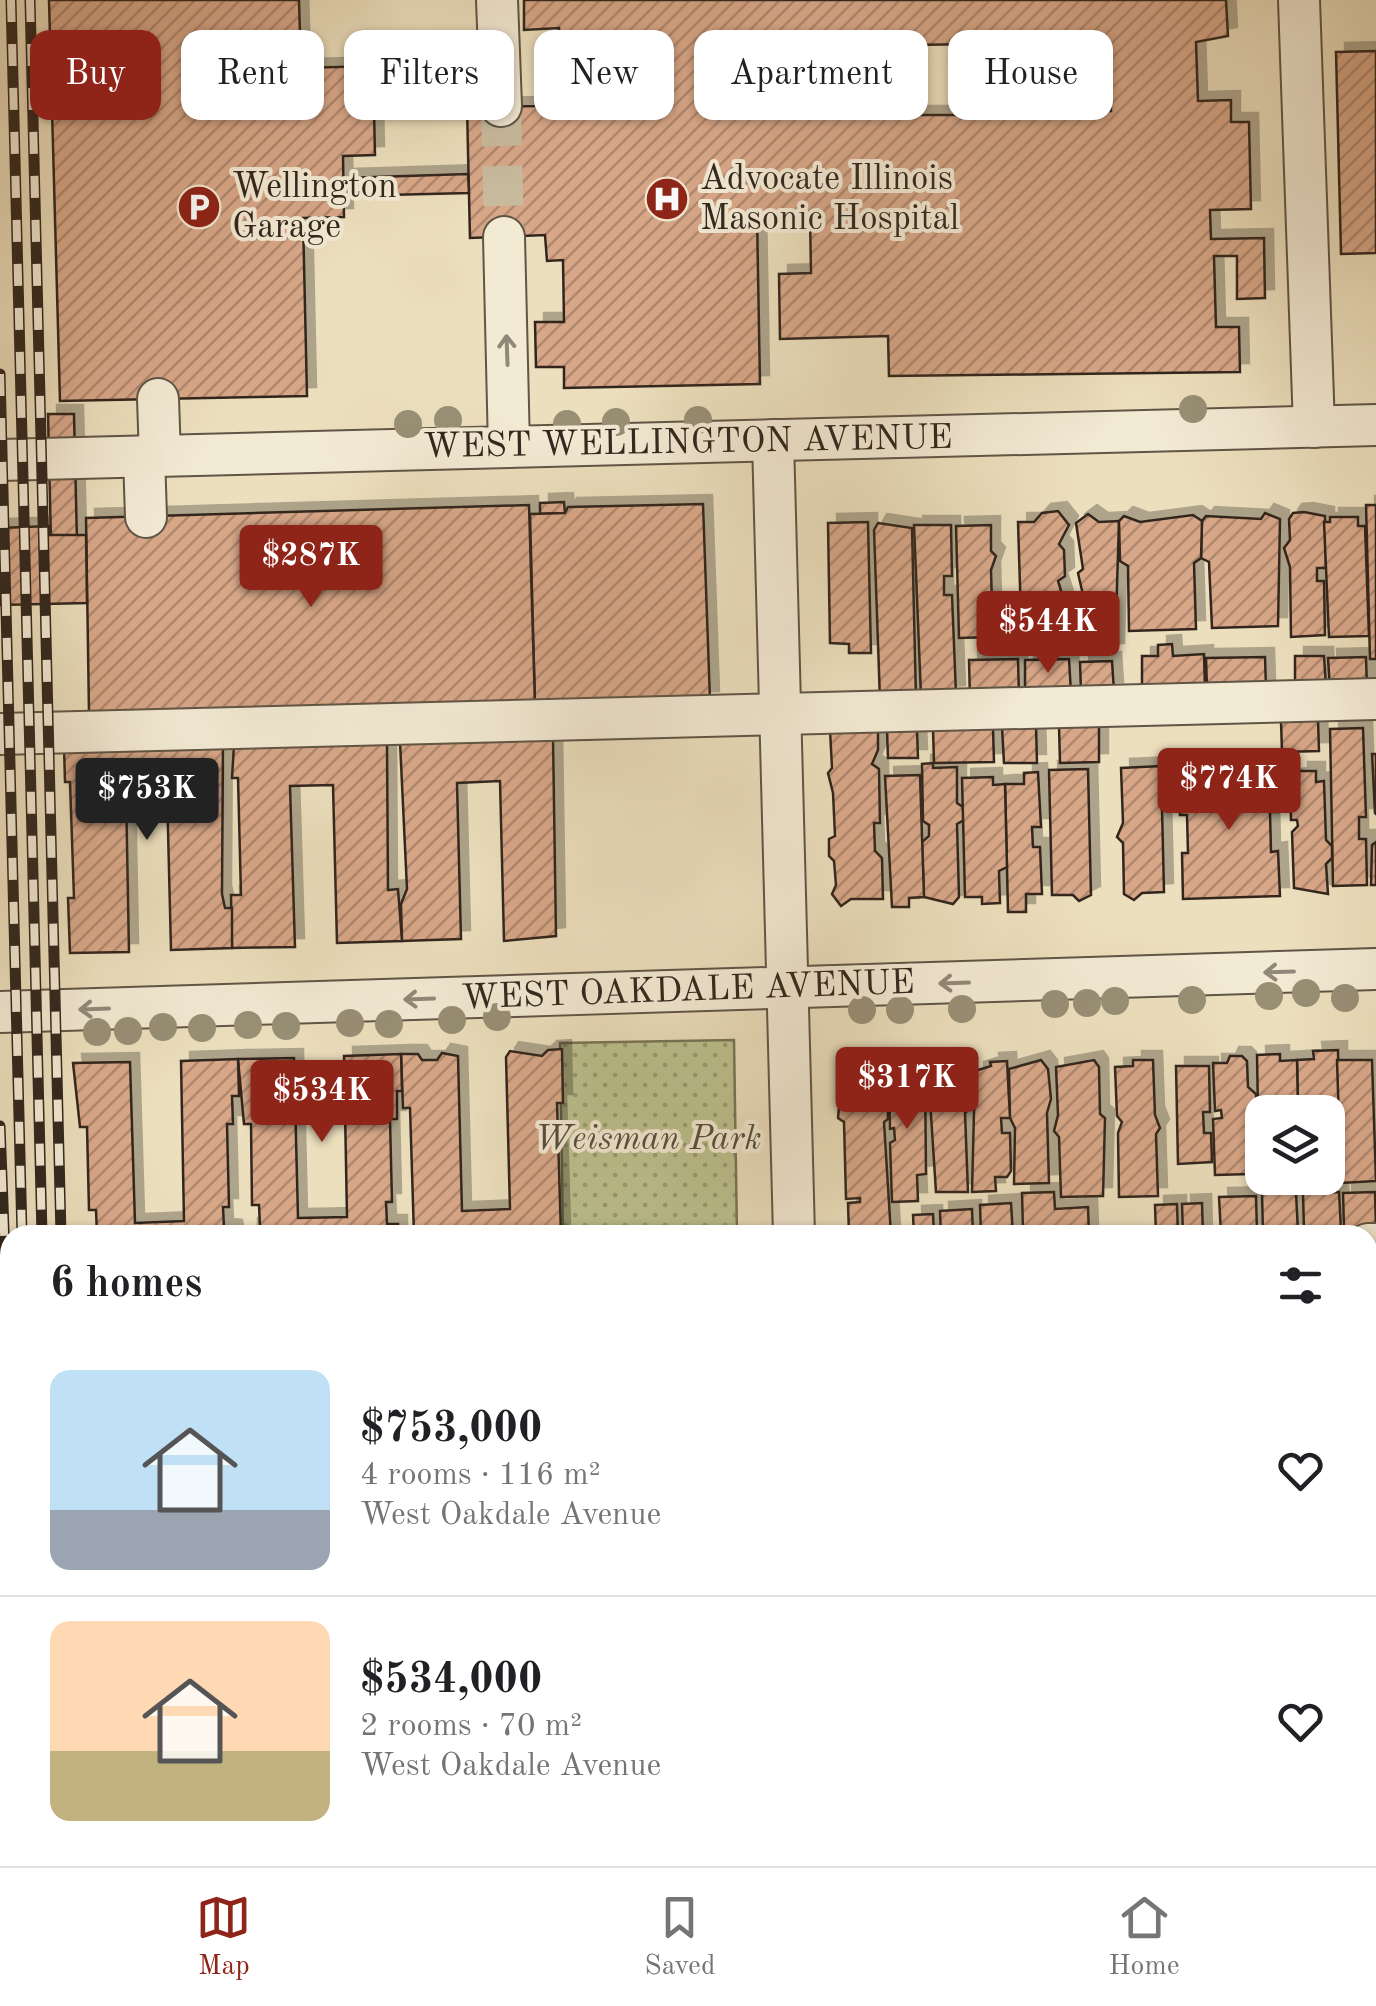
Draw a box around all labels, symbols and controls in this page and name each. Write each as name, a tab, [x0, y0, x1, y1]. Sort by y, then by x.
chip: Buy	[30, 30, 161, 120]
chip: Rent	[181, 30, 324, 120]
chip: Filters	[344, 30, 514, 120]
chip: New	[534, 30, 674, 120]
chip: Apartment	[694, 30, 928, 120]
chip: House	[948, 30, 1113, 120]
place label: Advocate Illinois Masonic Hospital	[700, 162, 959, 237]
place label: Wellington Garage	[232, 170, 397, 245]
hospital icon: Advocate Illinois Masonic Hospital	[644, 176, 690, 222]
parking icon: Wellington Garage	[176, 184, 222, 230]
one-way arrow	[498, 334, 516, 366]
street label: WEST WELLINGTON AVENUE	[423, 421, 953, 465]
pin: $287K	[241, 525, 381, 610]
text: $287K	[262, 541, 360, 573]
pin: $544K	[978, 591, 1118, 676]
text: $544K	[999, 607, 1097, 639]
pin: $774K	[1159, 748, 1299, 833]
pin: $753K	[77, 758, 217, 843]
text: $774K	[1180, 764, 1278, 796]
text: $753K	[98, 774, 196, 806]
one-way arrow	[1263, 963, 1295, 982]
street label: WEST OAKDALE AVENUE	[461, 966, 915, 1016]
one-way arrow	[938, 973, 970, 992]
one-way arrow	[403, 990, 435, 1009]
one-way arrow	[79, 1000, 111, 1019]
pin: $317K	[837, 1047, 977, 1132]
pin: $534K	[252, 1060, 392, 1145]
text: $317K	[858, 1063, 956, 1095]
text: $534K	[273, 1076, 371, 1108]
map controls	[1245, 1095, 1345, 1195]
button: layers	[1245, 1095, 1345, 1195]
park label: Weisman Park	[534, 1122, 762, 1157]
icon: filters	[1273, 1258, 1328, 1313]
text: 6 homes	[50, 1264, 202, 1306]
text: $753,000	[360, 1409, 542, 1451]
icon: home	[130, 1410, 250, 1530]
icon: heart	[1273, 1443, 1328, 1498]
text: 4 rooms · 116 m²	[360, 1460, 601, 1492]
text: West Oakdale Avenue	[360, 1500, 661, 1532]
text: $534,000	[360, 1660, 542, 1702]
icon: home	[130, 1661, 250, 1781]
icon: heart	[1273, 1694, 1328, 1749]
text: 2 rooms · 70 m²	[360, 1711, 582, 1743]
text: West Oakdale Avenue	[360, 1751, 661, 1783]
tab: Map	[196, 1890, 251, 1985]
tab: Saved	[644, 1890, 716, 1985]
tab: Home	[1108, 1890, 1180, 1985]

